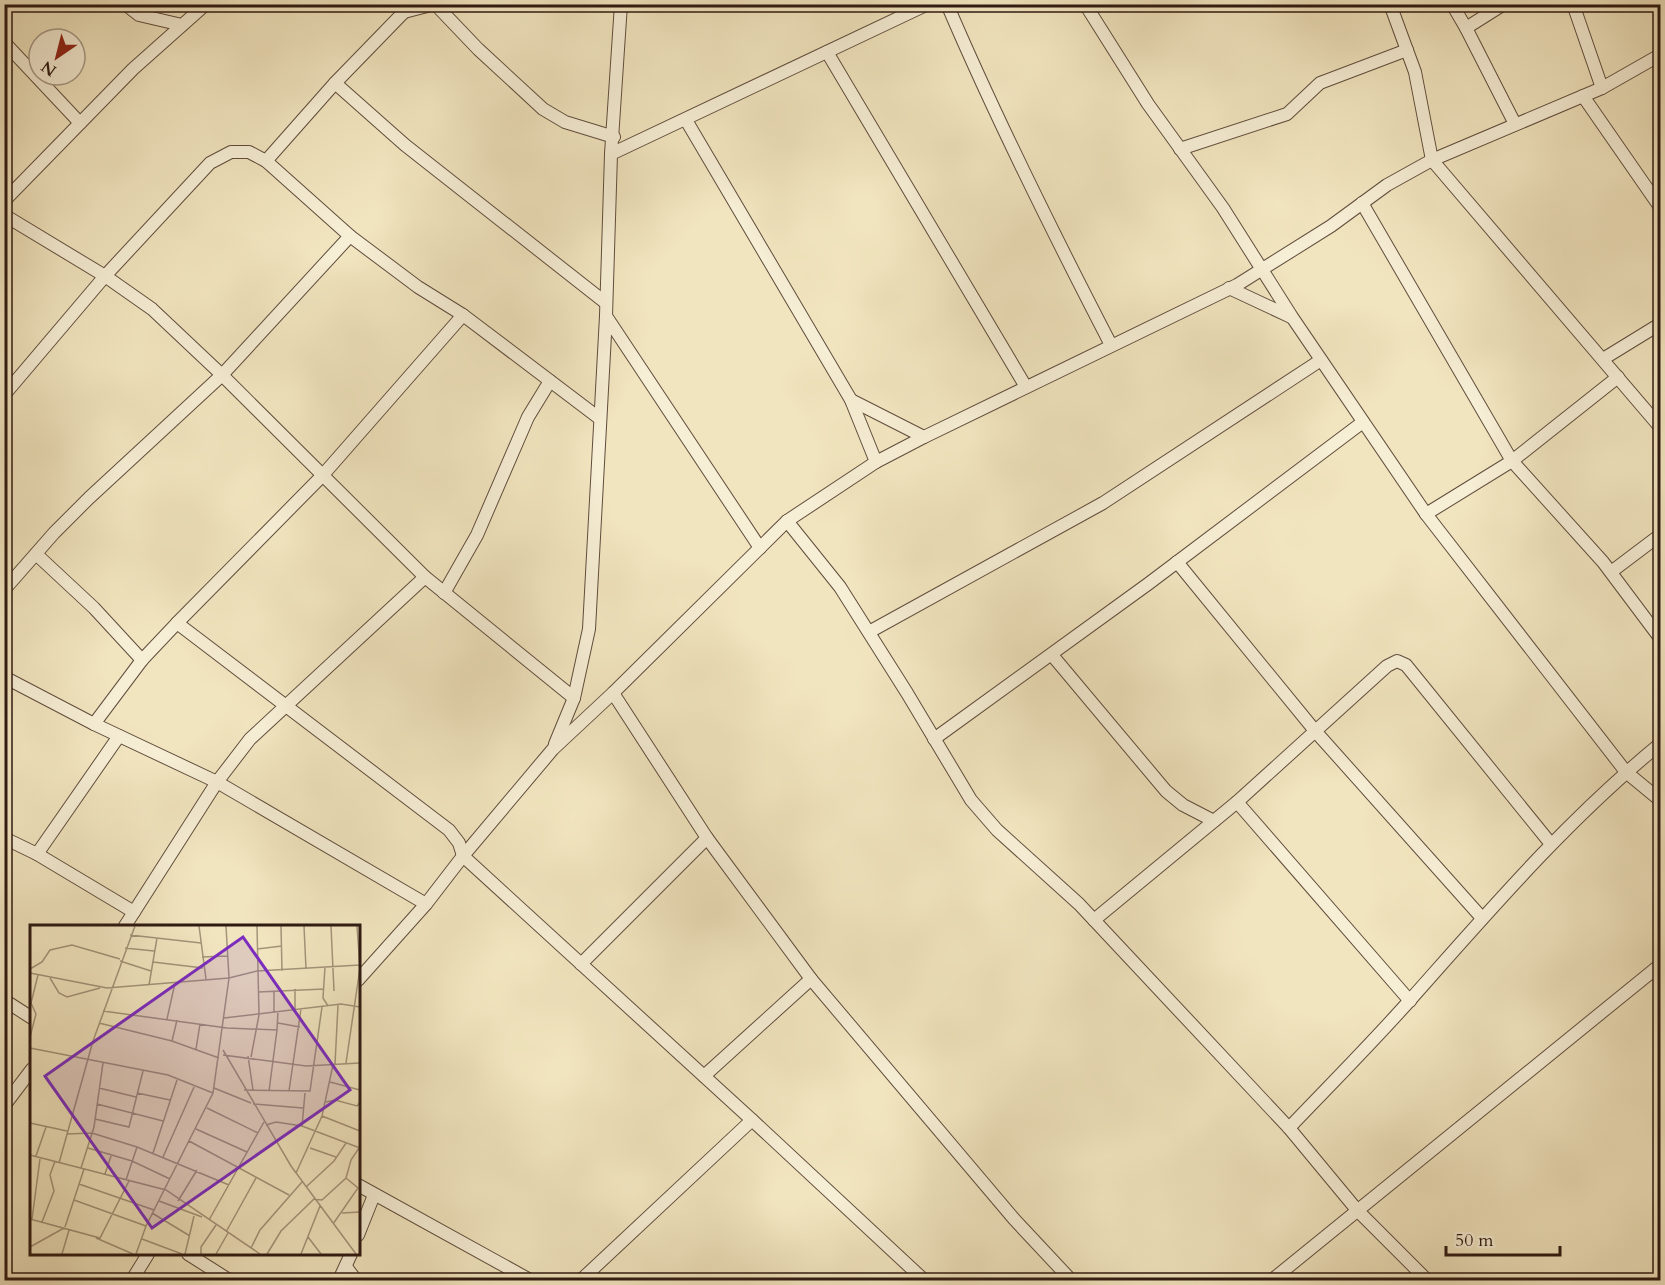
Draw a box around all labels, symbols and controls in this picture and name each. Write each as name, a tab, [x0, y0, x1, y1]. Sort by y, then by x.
north arrow	[27, 27, 87, 87]
text: N	[37, 55, 61, 81]
inset map	[30, 925, 360, 1255]
scale bar	[1446, 1219, 1560, 1257]
text: 50 m	[1455, 1228, 1494, 1253]

